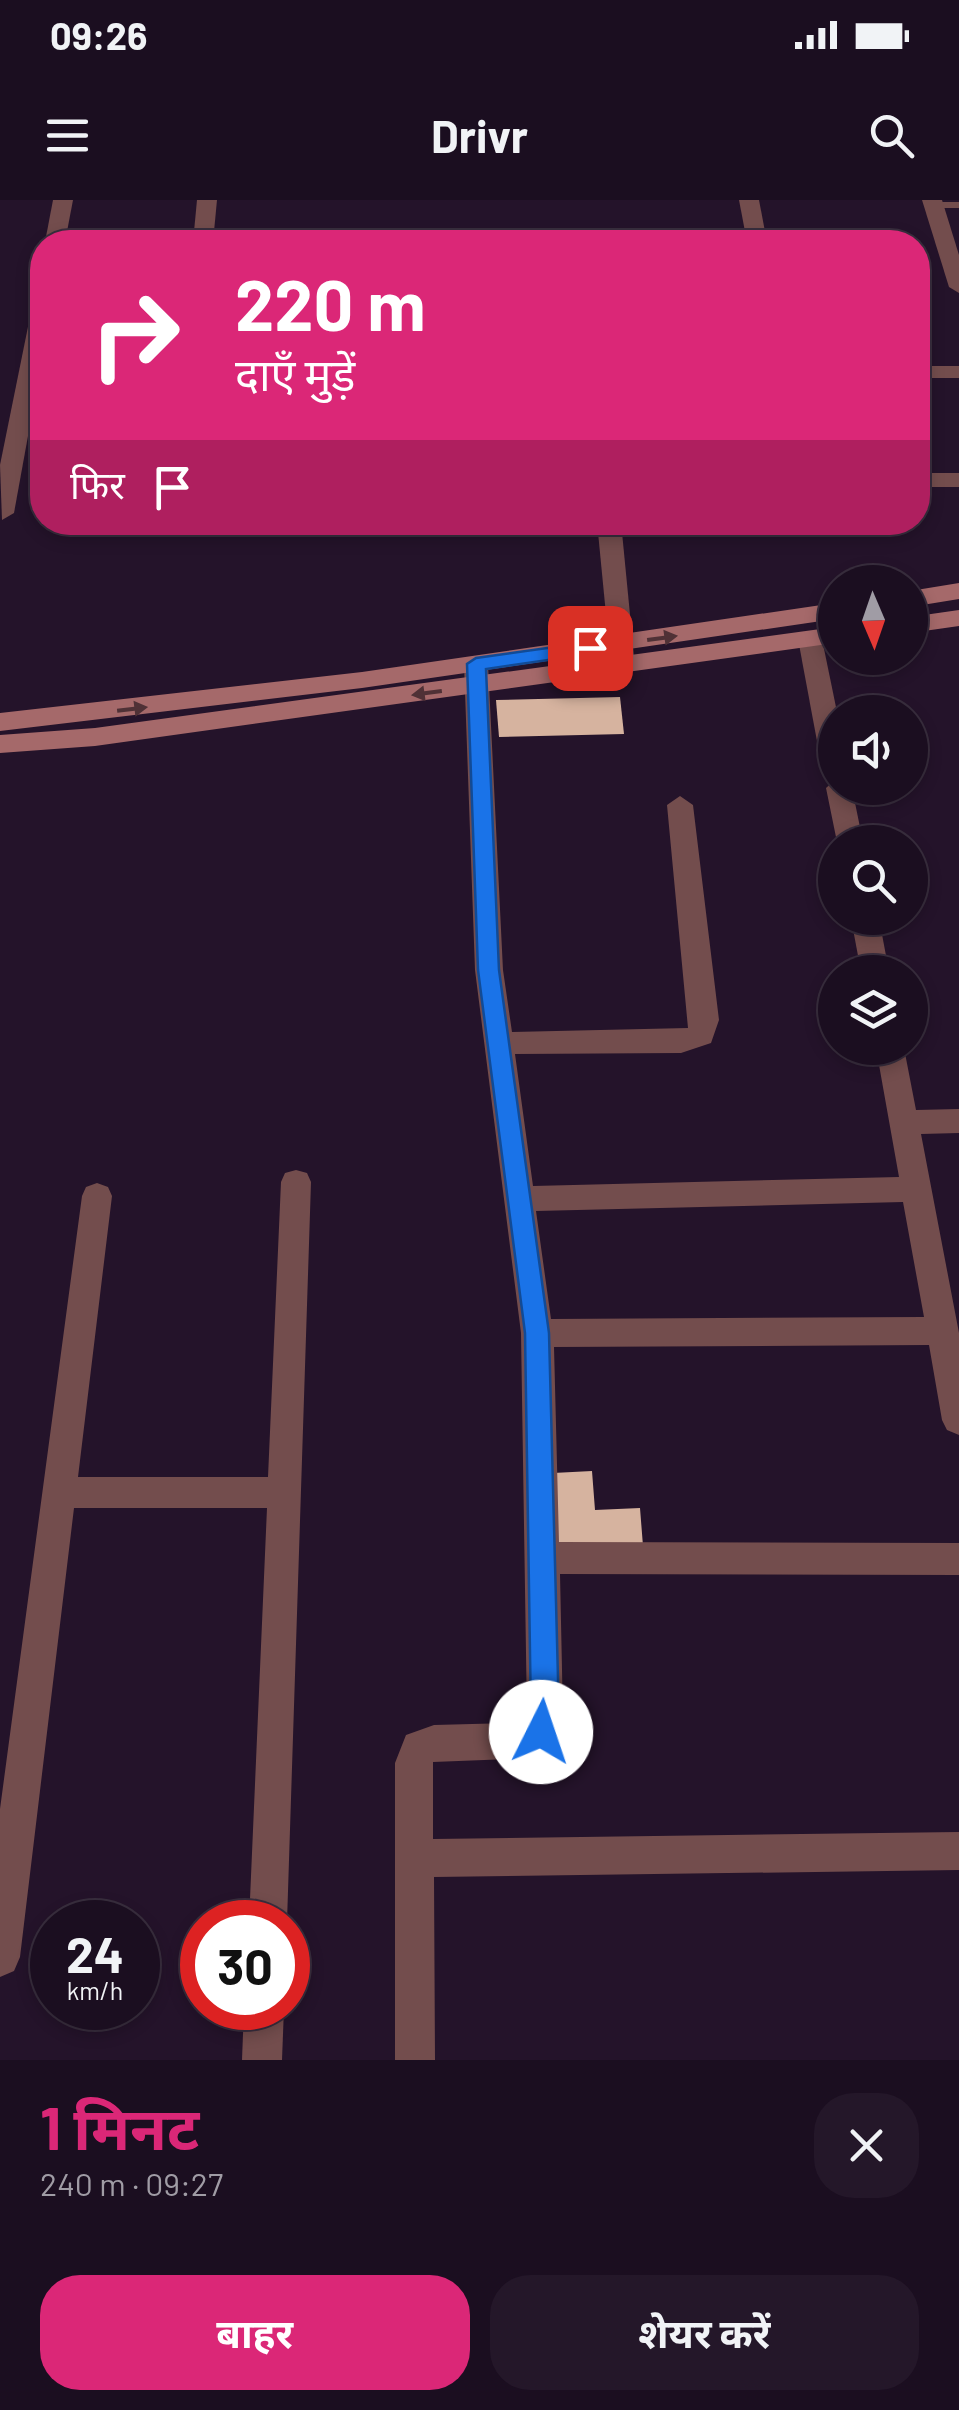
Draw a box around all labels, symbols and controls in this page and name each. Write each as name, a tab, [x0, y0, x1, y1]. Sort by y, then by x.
text: 09:26	[50, 12, 147, 58]
icon: menu	[40, 108, 95, 163]
text: Drivr	[431, 108, 528, 162]
icon: search	[864, 108, 919, 163]
text: 220 m	[235, 261, 426, 345]
icon: right	[70, 270, 200, 400]
text: दाएँ मुड़ें	[235, 346, 355, 400]
icon: arrive	[145, 460, 200, 515]
text: फिर	[70, 461, 125, 507]
north arrow	[818, 565, 928, 675]
map controls	[818, 565, 928, 1065]
pin	[548, 606, 633, 691]
icon: arrive	[563, 621, 618, 676]
one-way arrow	[647, 630, 678, 646]
one-way arrow	[410, 685, 442, 701]
button: sound	[818, 695, 928, 805]
one-way arrow	[116, 701, 148, 717]
button: search	[818, 825, 928, 935]
button: layers	[818, 955, 928, 1065]
position arrow	[489, 1680, 593, 1784]
speed limit sign: 30	[180, 1900, 310, 2030]
text: 24	[66, 1923, 124, 1983]
text: km/h	[67, 1975, 123, 2005]
text: 1 मिनट	[40, 2090, 199, 2162]
button: close	[814, 2093, 919, 2198]
text: 240 m · 09:27	[40, 2164, 223, 2202]
button: बाहर	[40, 2275, 470, 2390]
button: शेयर करें	[490, 2275, 919, 2390]

